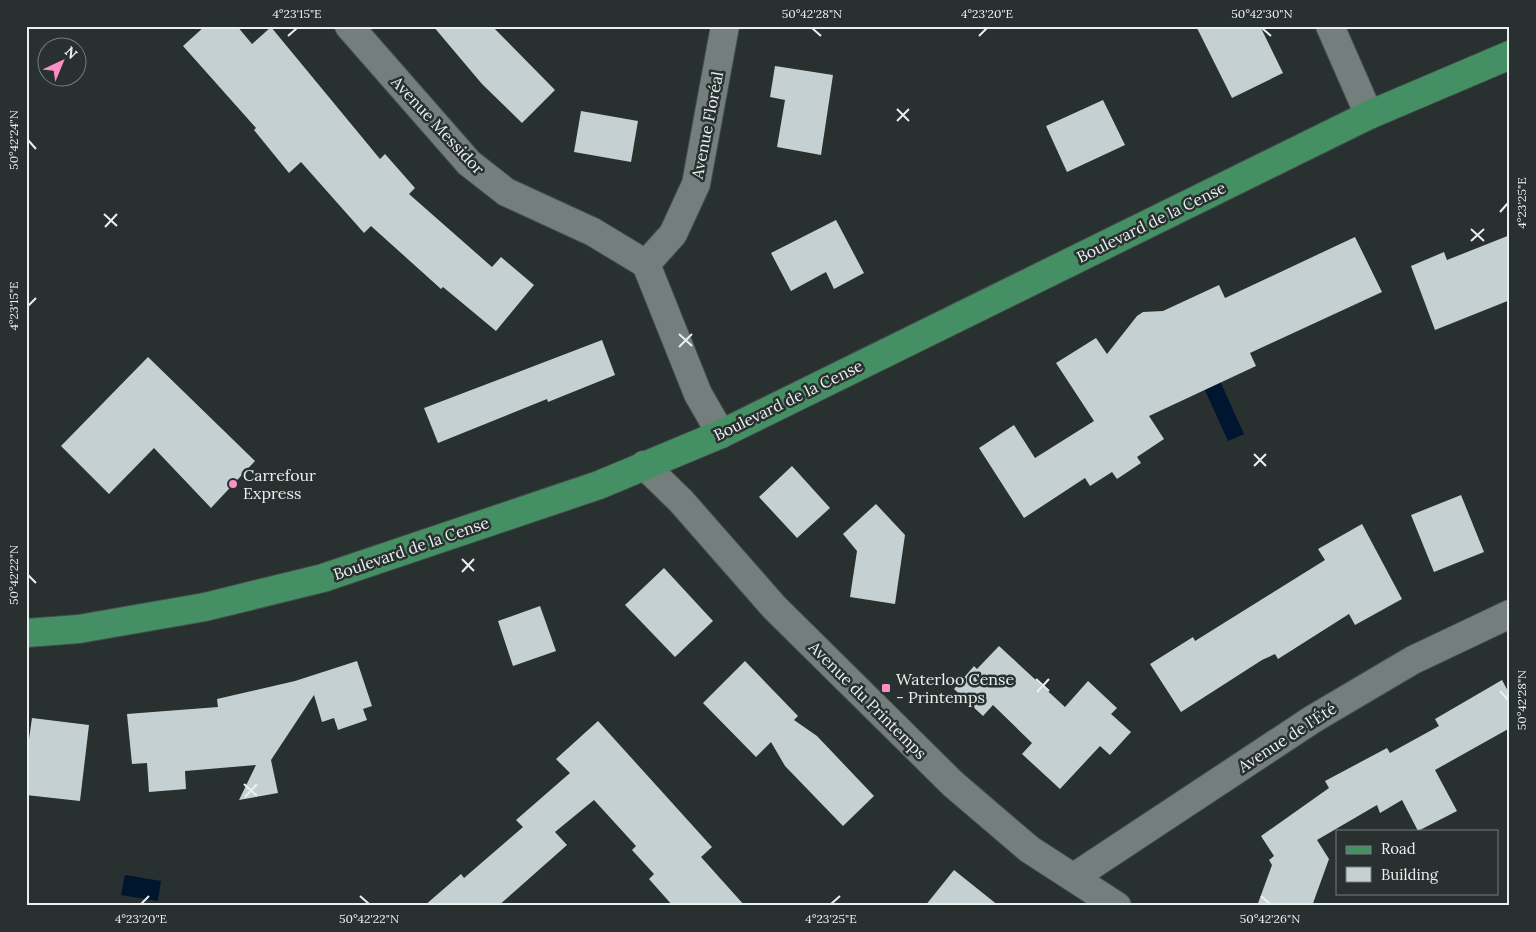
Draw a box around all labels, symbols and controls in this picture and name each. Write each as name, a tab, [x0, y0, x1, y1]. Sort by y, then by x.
text: 4°23'15"E	[272, 6, 322, 21]
text: 50°42'28"N	[782, 6, 842, 21]
text: 4°23'20"E	[961, 6, 1013, 21]
text: 50°42'30"N	[1231, 6, 1293, 21]
north arrow	[38, 38, 88, 88]
text: N	[61, 42, 81, 63]
street label: Avenue Floréal	[687, 70, 727, 181]
street label: Avenue Messidor	[387, 71, 489, 178]
text: 50°42'24"N	[6, 110, 21, 170]
street label: Boulevard de la Cense	[1073, 177, 1229, 267]
text: 4°23'25"E	[1514, 177, 1529, 229]
text: 4°23'15"E	[6, 281, 21, 331]
street label: Boulevard de la Cense	[710, 355, 866, 445]
place label: Carrefour Express	[243, 465, 316, 503]
marker: Carrefour Express	[227, 478, 239, 490]
street label: Boulevard de la Cense	[330, 512, 492, 584]
text: 50°42'22"N	[6, 545, 21, 605]
street label: Avenue du Printemps	[804, 636, 931, 763]
place label: Waterloo Cense - Printemps	[896, 669, 1014, 707]
text: 50°42'28"N	[1514, 670, 1529, 730]
marker: Waterloo Cense - Printemps	[880, 682, 892, 694]
street label: Avenue de l'Été	[1233, 698, 1340, 777]
legend	[1336, 830, 1498, 894]
text: Road	[1381, 839, 1416, 858]
text: Building	[1381, 865, 1439, 884]
text: 4°23'20"E	[115, 911, 167, 926]
text: 50°42'22"N	[339, 911, 399, 926]
text: 4°23'25"E	[805, 911, 857, 926]
text: 50°42'26"N	[1240, 911, 1300, 926]

